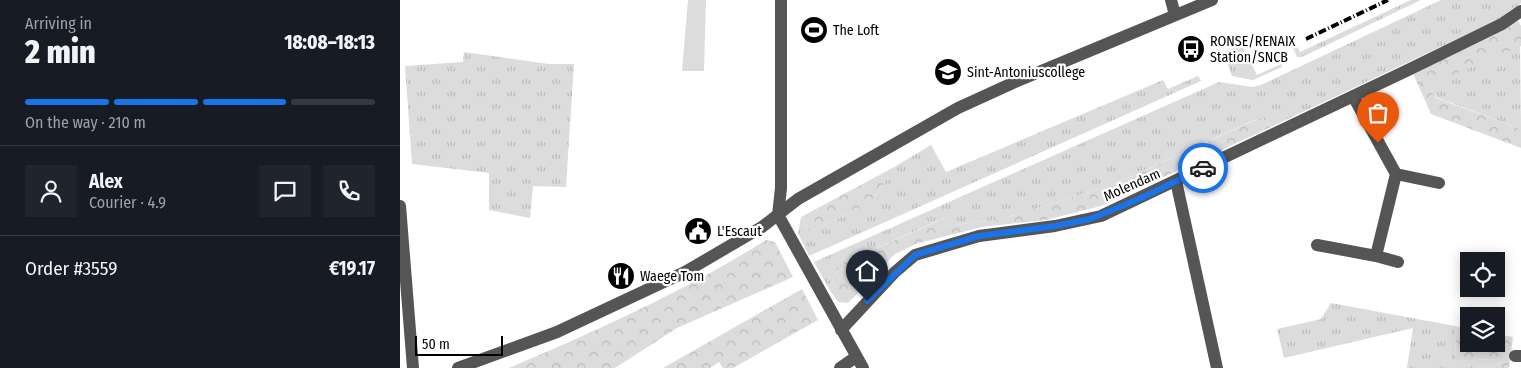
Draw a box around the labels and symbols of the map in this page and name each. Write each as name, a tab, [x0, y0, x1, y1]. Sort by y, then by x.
sports icon: The Loft	[799, 15, 829, 45]
place label: The Loft	[833, 22, 880, 39]
place label: RONSE/RENAIX Station/SNCB	[1210, 33, 1296, 66]
bus stop icon: RONSE/RENAIX Station/SNCB	[1176, 34, 1206, 64]
school or university icon: Sint-Antoniuscollege	[933, 57, 963, 87]
place label: Sint-Antoniuscollege	[967, 64, 1085, 81]
pin	[1357, 92, 1399, 143]
courier	[1178, 143, 1228, 193]
street label: Molendam	[1101, 165, 1163, 205]
public building icon: L'Escaut	[683, 216, 713, 246]
place label: L'Escaut	[717, 223, 762, 240]
pin	[846, 250, 888, 301]
restaurant icon: Waege Tom	[606, 261, 636, 291]
place label: Waege Tom	[640, 268, 704, 285]
scale bar	[415, 333, 502, 356]

